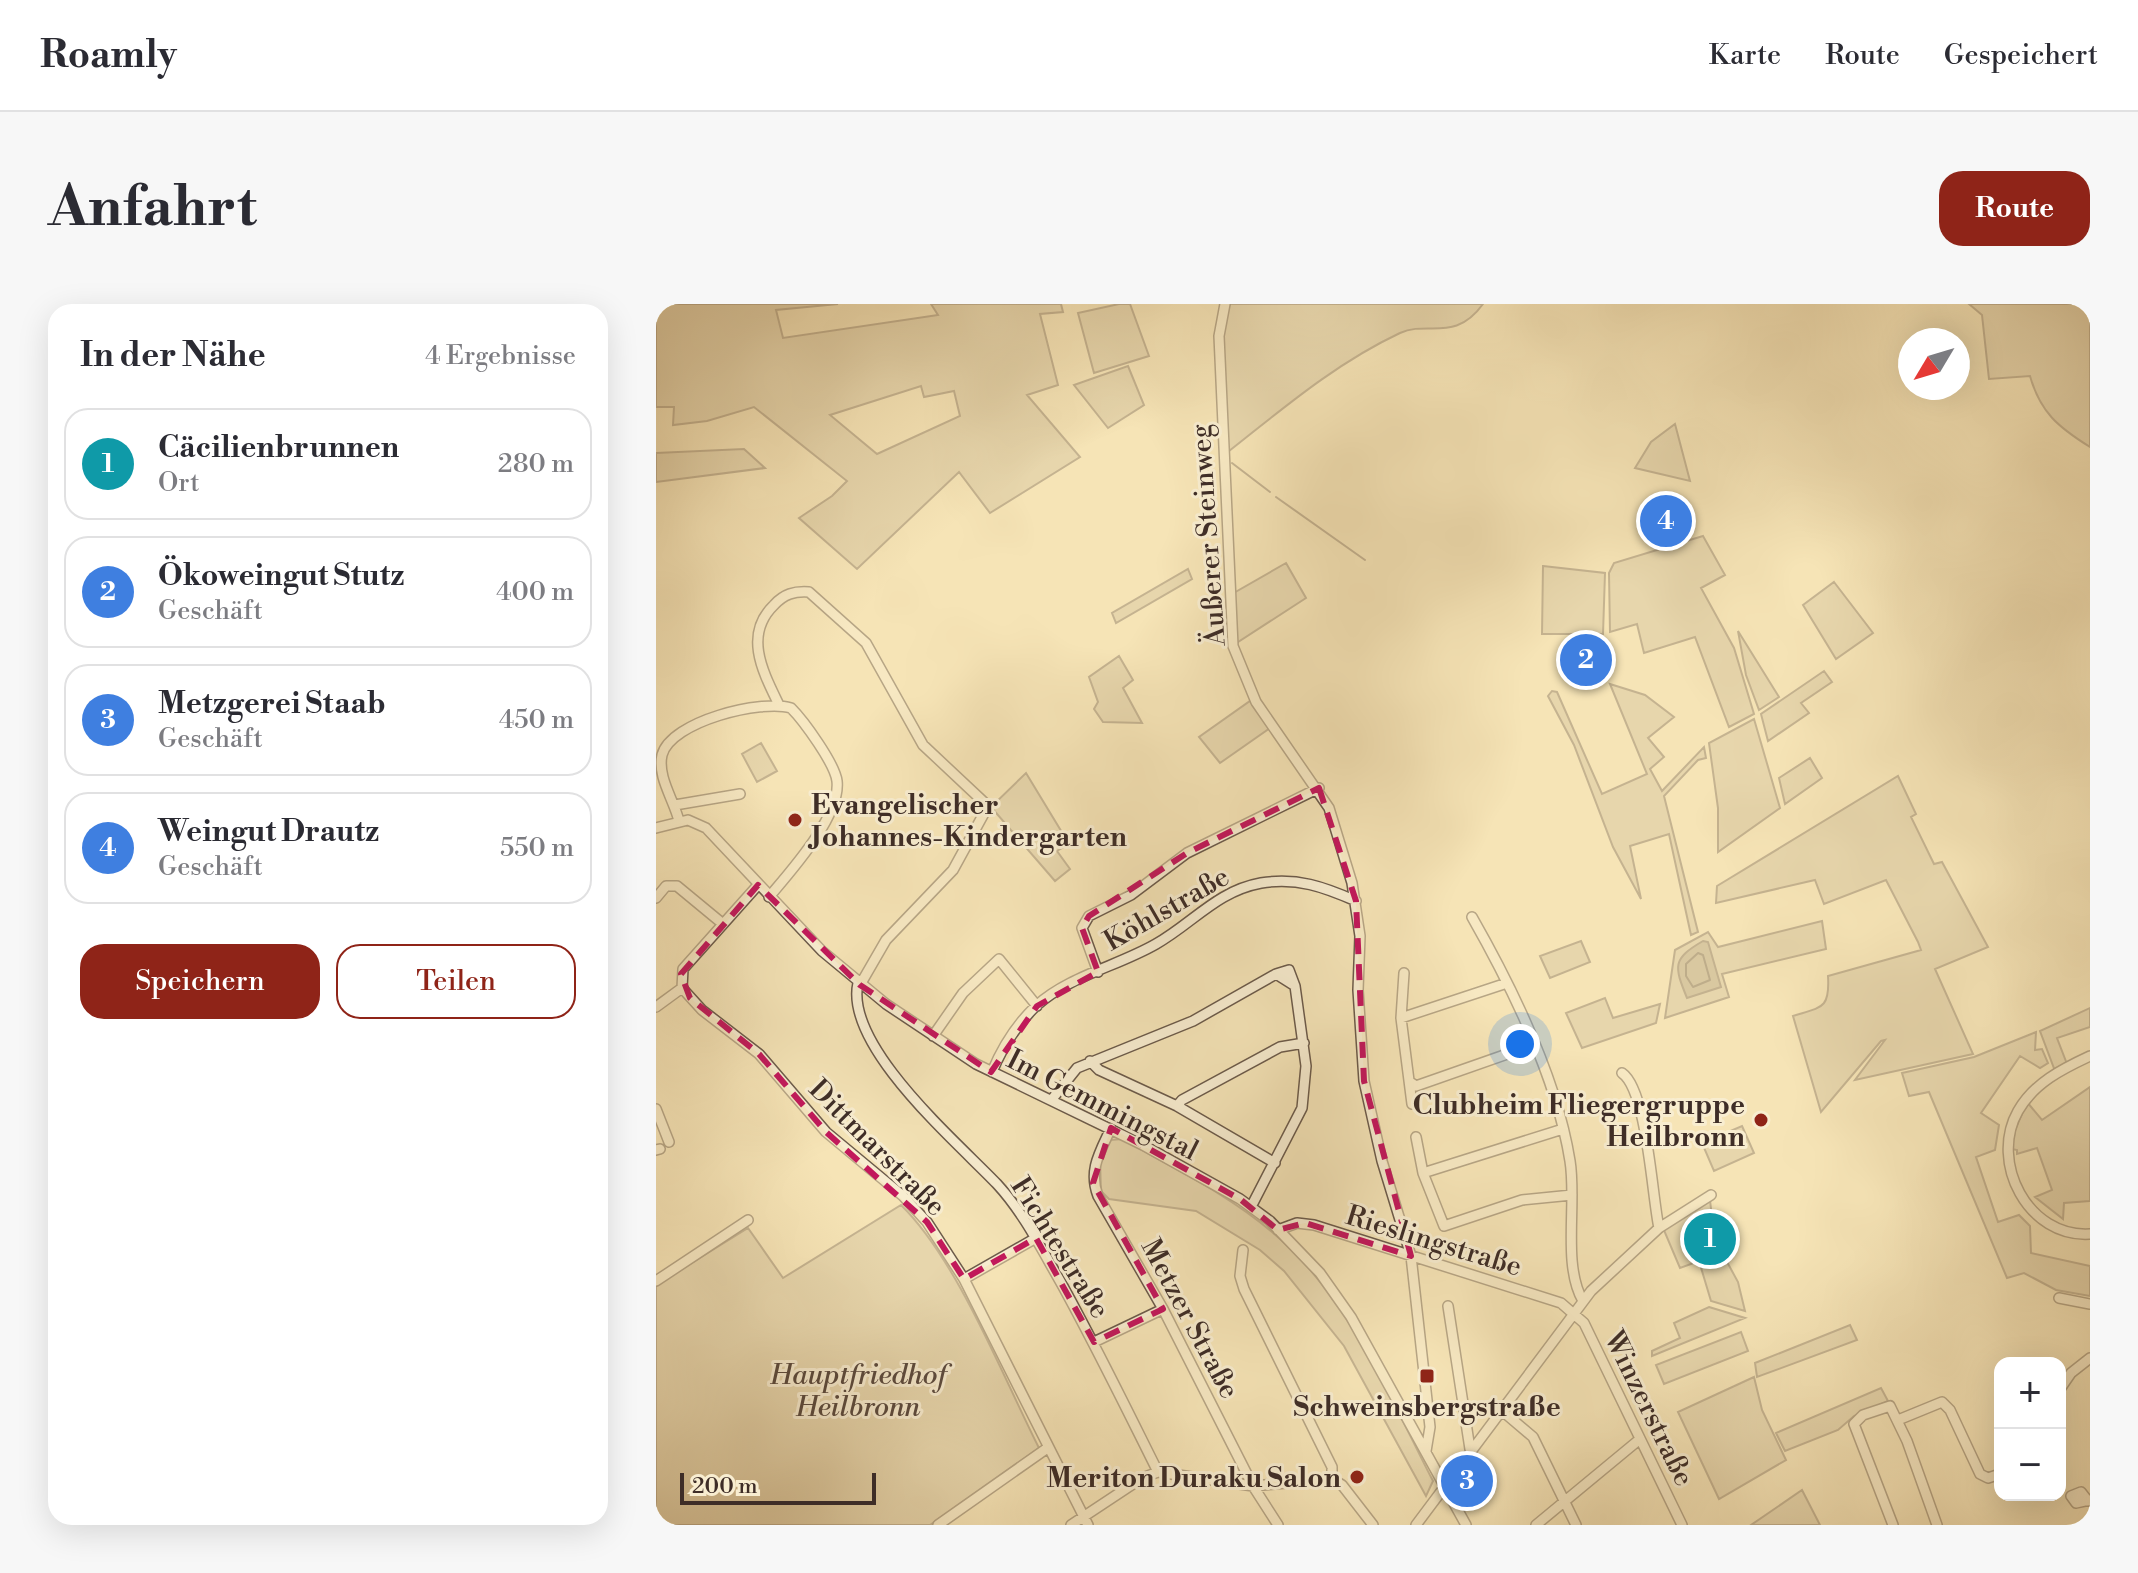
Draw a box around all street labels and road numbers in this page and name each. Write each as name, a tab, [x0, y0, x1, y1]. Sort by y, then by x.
street label: Äußerer Steinweg	[1182, 422, 1234, 648]
street label: Köhlstraße	[1098, 859, 1236, 959]
street label: Im Gemmingstal	[1001, 1042, 1204, 1169]
street label: Dittmarstraße	[801, 1072, 953, 1224]
street label: Fichtestraße	[1002, 1171, 1117, 1325]
street label: Rieslingstraße	[1341, 1198, 1526, 1285]
street label: Metzer Straße	[1133, 1233, 1246, 1405]
street label: Winzerstraße	[1596, 1324, 1701, 1492]

